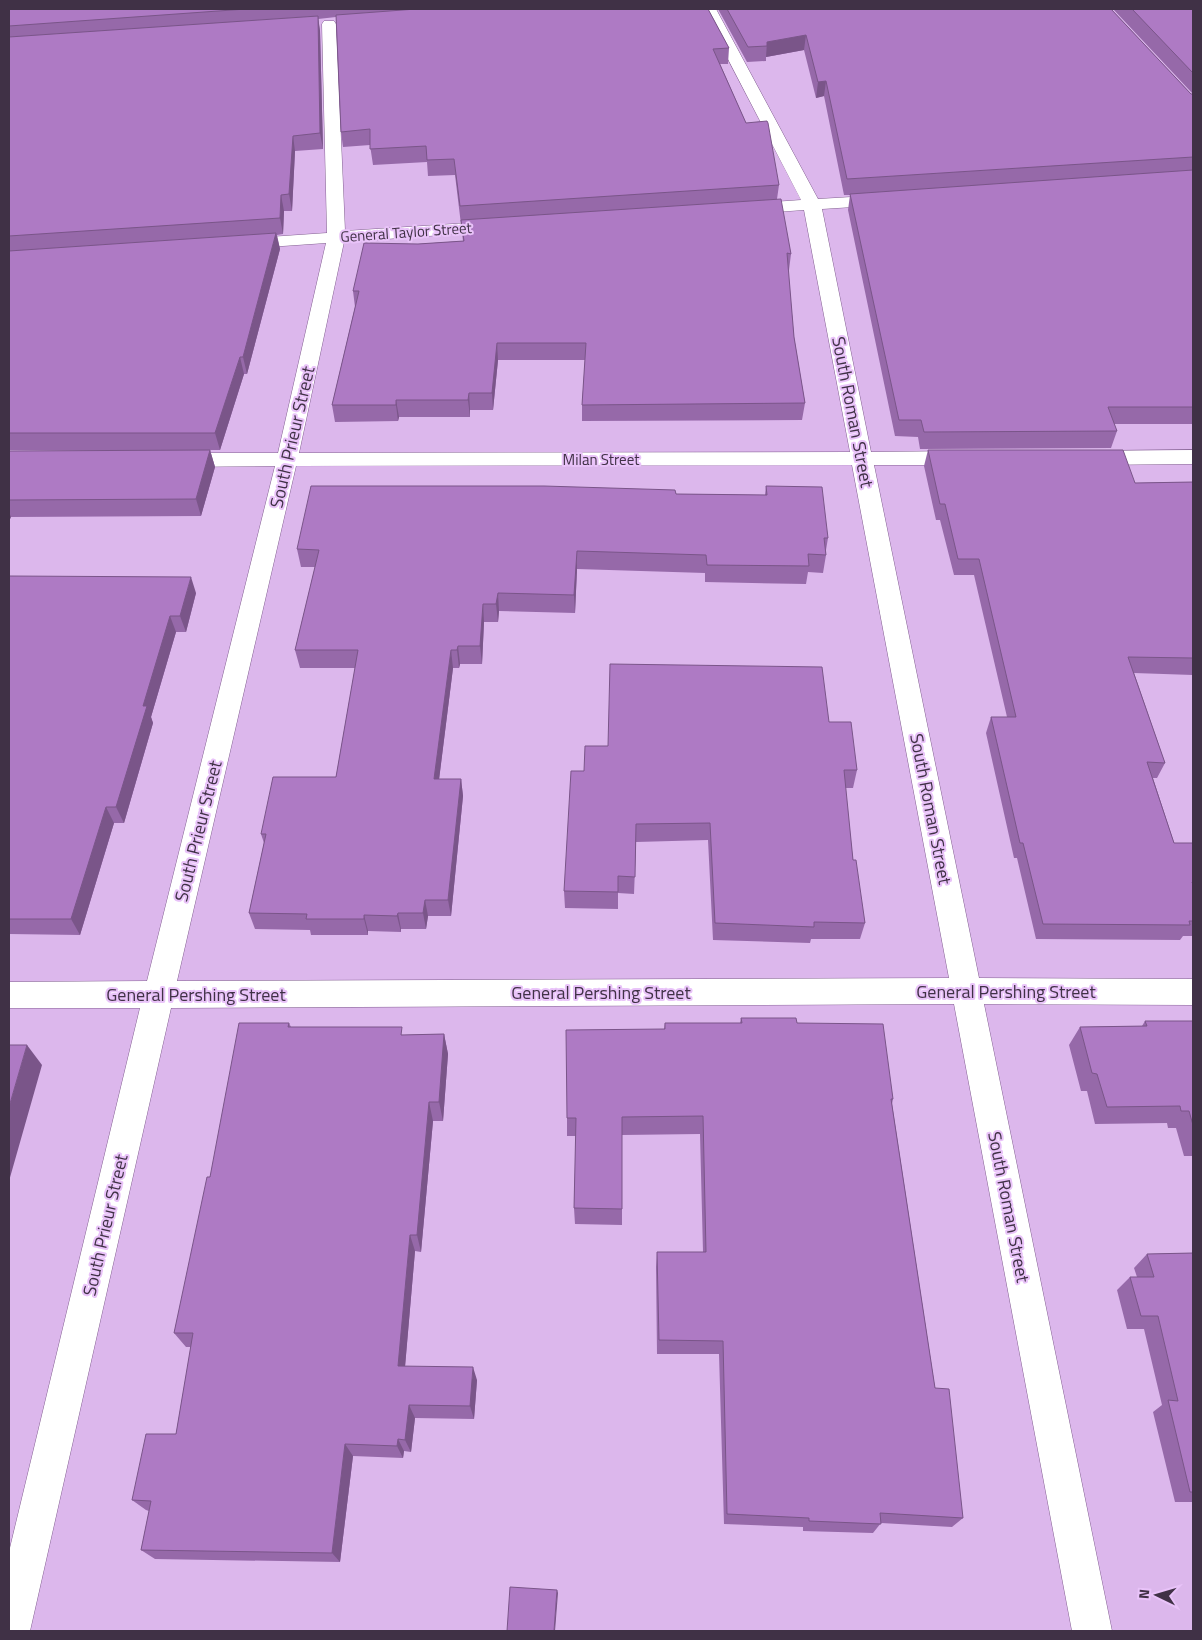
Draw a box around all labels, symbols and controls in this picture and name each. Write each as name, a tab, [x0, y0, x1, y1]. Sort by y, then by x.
street label: General Taylor Street	[340, 216, 473, 248]
street label: South Roman Street	[825, 334, 881, 490]
street label: South Prieur Street	[263, 363, 322, 511]
street label: Milan Street	[563, 448, 640, 471]
street label: South Roman Street	[903, 731, 959, 887]
street label: South Prieur Street	[167, 757, 229, 905]
street label: General Pershing Street	[916, 978, 1096, 1005]
street label: General Pershing Street	[511, 979, 691, 1006]
street label: General Pershing Street	[106, 981, 286, 1008]
street label: South Roman Street	[981, 1129, 1037, 1285]
street label: South Prieur Street	[76, 1151, 135, 1299]
north arrow	[1132, 1570, 1182, 1620]
text: N	[1133, 1588, 1154, 1600]

